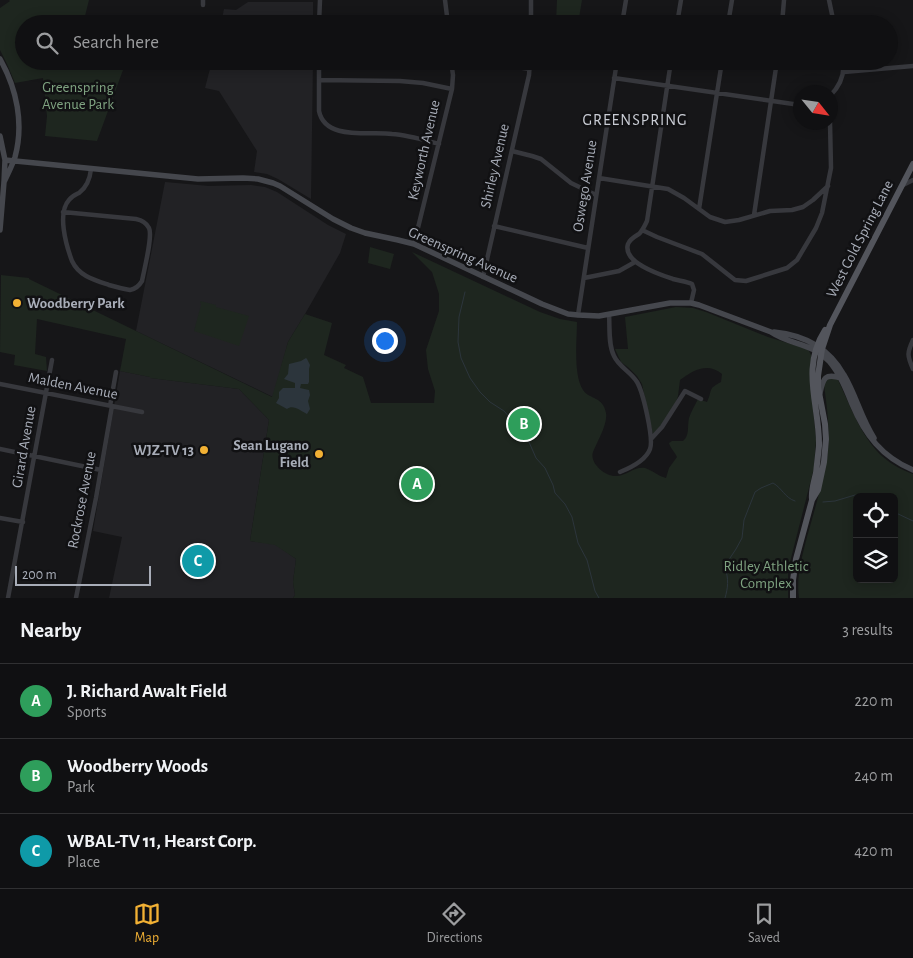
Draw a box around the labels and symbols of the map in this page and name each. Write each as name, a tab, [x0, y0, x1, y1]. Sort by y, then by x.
park label: Greenspring Avenue Park	[42, 80, 115, 112]
north arrow	[793, 85, 838, 130]
street label: Keyworth Avenue	[405, 99, 443, 201]
district label: GREENSPRING	[582, 112, 688, 128]
street label: Shirley Avenue	[478, 122, 512, 210]
street label: Oswego Avenue	[570, 139, 600, 233]
street label: West Cold Spring Lane	[824, 178, 896, 300]
street label: Greenspring Avenue	[406, 224, 520, 286]
place label: Woodberry Park	[27, 296, 125, 311]
marker: Woodberry Park	[11, 297, 23, 309]
your location	[372, 328, 398, 354]
street label: Malden Avenue	[27, 370, 119, 402]
street label: Girard Avenue	[9, 405, 39, 489]
pin: B	[508, 405, 540, 443]
place label: Sean Lugano Field	[233, 438, 309, 470]
place label: WJZ-TV 13	[133, 443, 194, 458]
marker: WJZ-TV 13	[198, 444, 210, 456]
marker: Sean Lugano Field	[313, 448, 325, 460]
street label: Rockrose Avenue	[65, 450, 99, 550]
pin: A	[401, 465, 433, 503]
pin: C	[182, 542, 214, 580]
park label: Ridley Athletic Complex	[724, 559, 809, 591]
scale bar	[15, 563, 151, 586]

